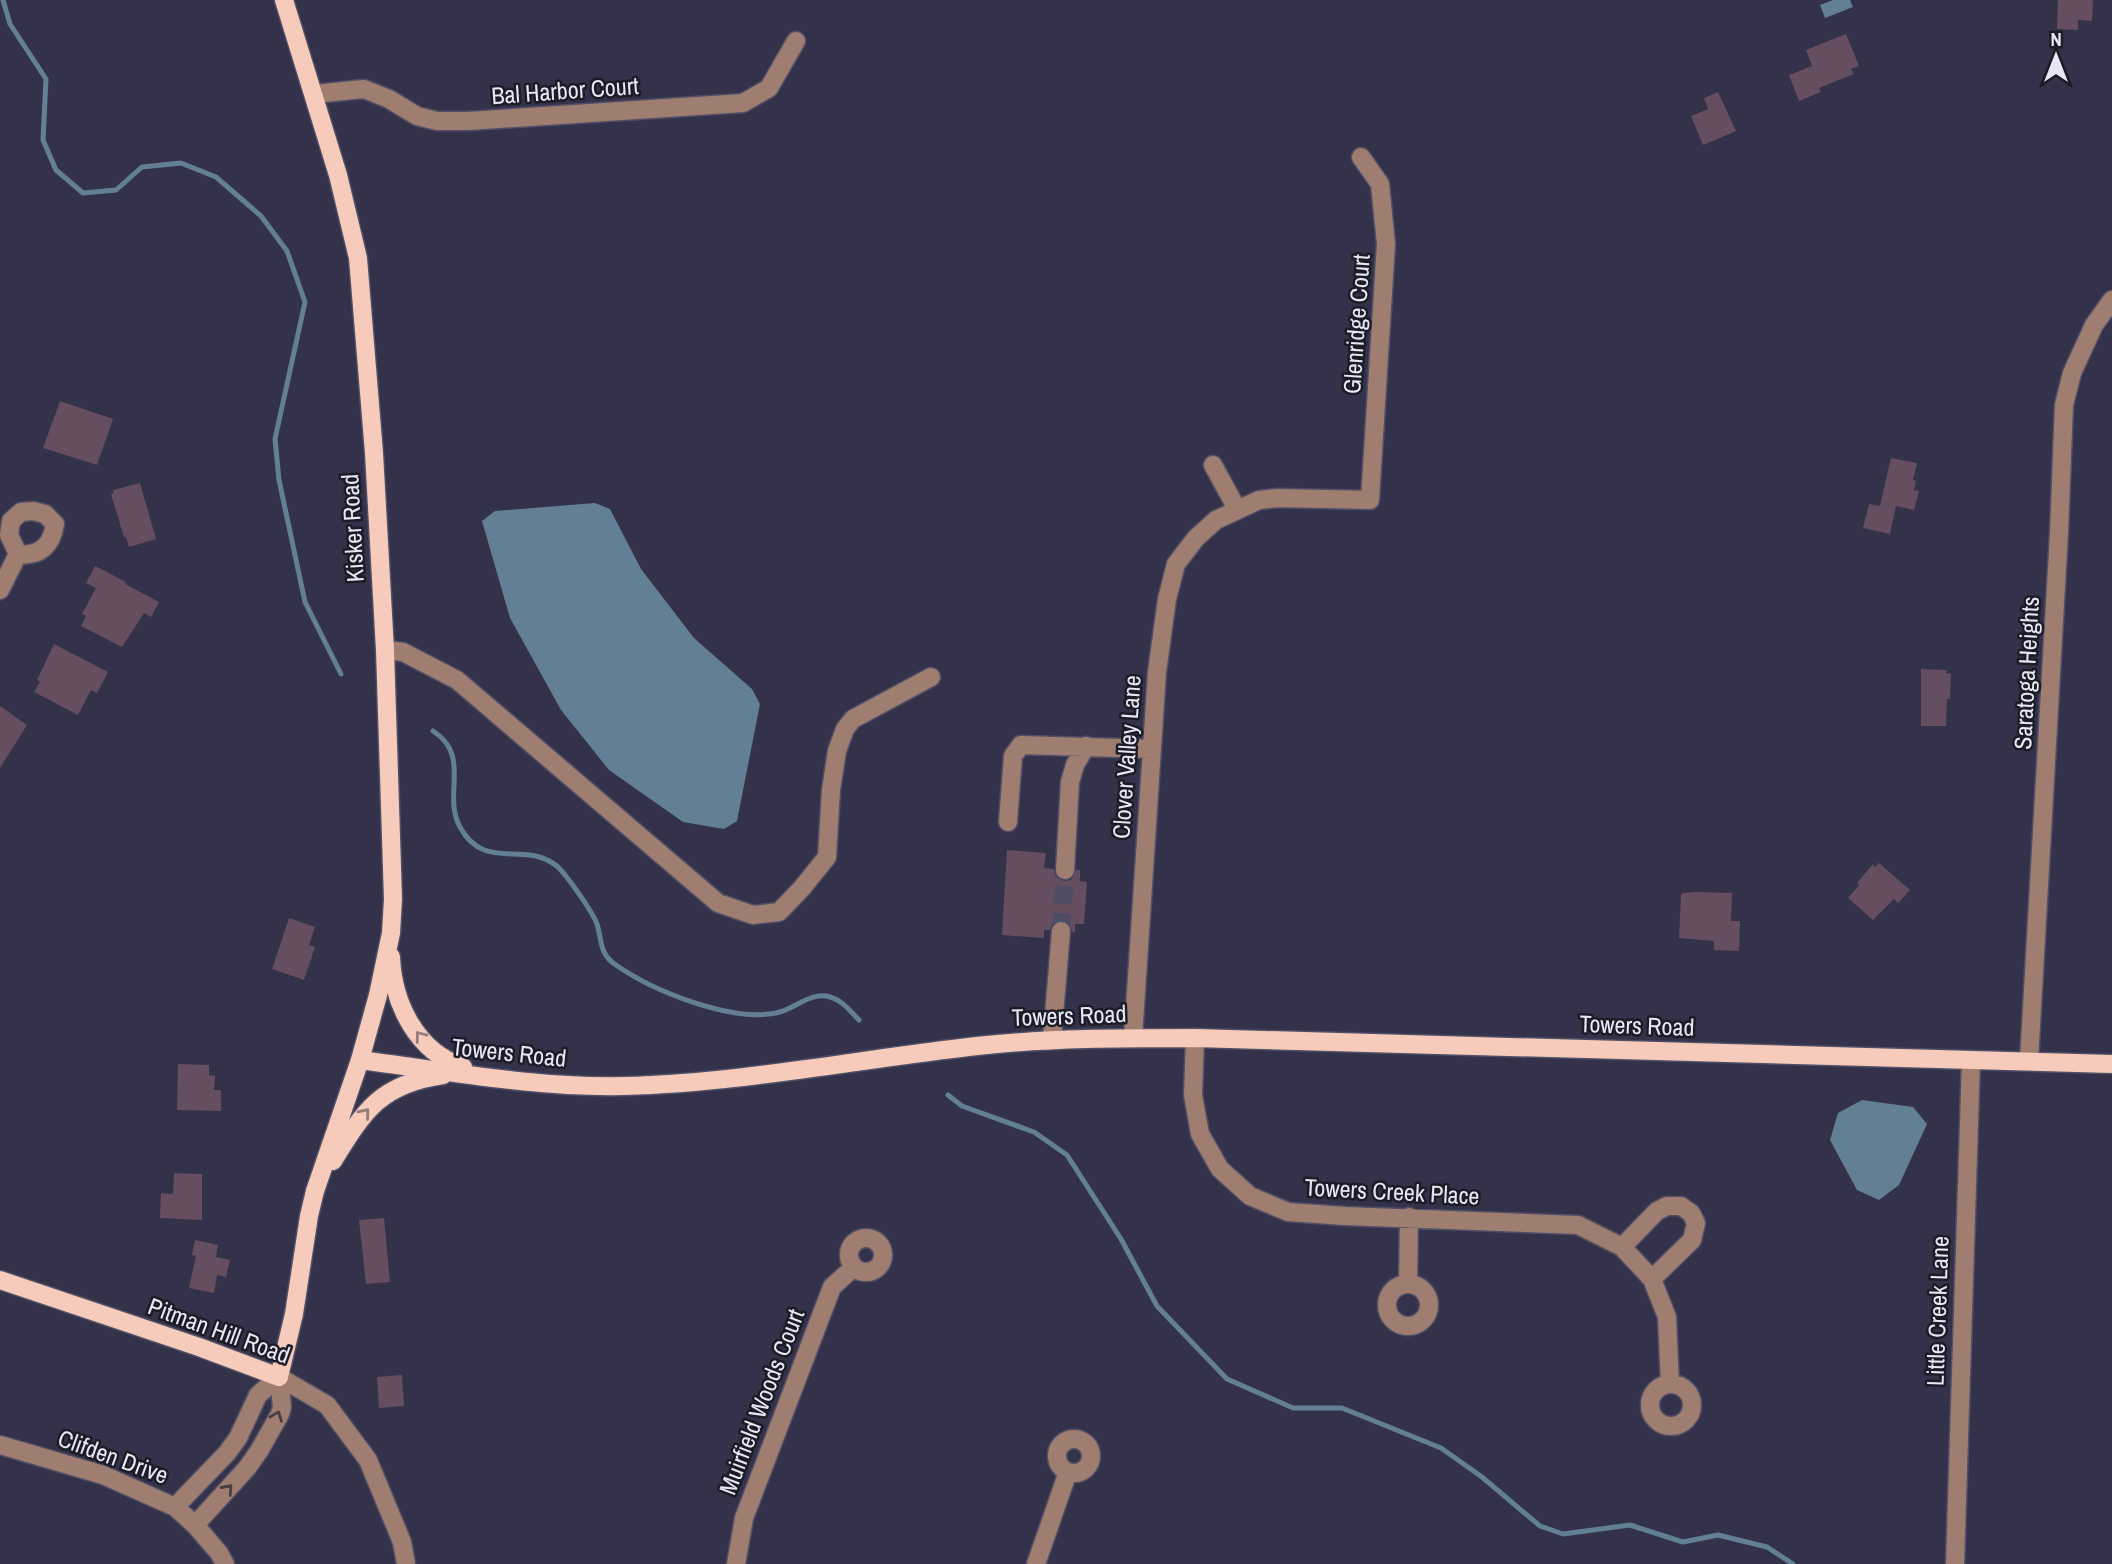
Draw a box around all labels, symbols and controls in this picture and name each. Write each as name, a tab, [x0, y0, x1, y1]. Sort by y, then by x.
north arrow	[2021, 21, 2091, 91]
text: N	[2050, 26, 2062, 52]
street label: Bal Harbor Court	[490, 69, 640, 111]
street label: Glenridge Court	[1335, 252, 1377, 395]
street label: Kisker Road	[333, 473, 371, 583]
street label: Saratoga Heights	[2006, 596, 2046, 750]
street label: Clover Valley Lane	[1104, 674, 1148, 840]
street label: Towers Road	[1011, 997, 1127, 1033]
street label: Towers Road	[1579, 1007, 1695, 1043]
street label: Towers Road	[450, 1030, 568, 1074]
one-way arrow	[415, 1032, 428, 1044]
one-way arrow	[357, 1109, 369, 1122]
street label: Towers Creek Place	[1304, 1170, 1480, 1212]
street label: Little Creek Lane	[1918, 1236, 1956, 1386]
street label: Pitman Hill Road	[144, 1290, 295, 1371]
street label: Muirfield Woods Court	[711, 1304, 811, 1499]
one-way arrow	[269, 1410, 283, 1423]
street label: Clifden Drive	[54, 1421, 173, 1491]
one-way arrow	[220, 1484, 233, 1497]

